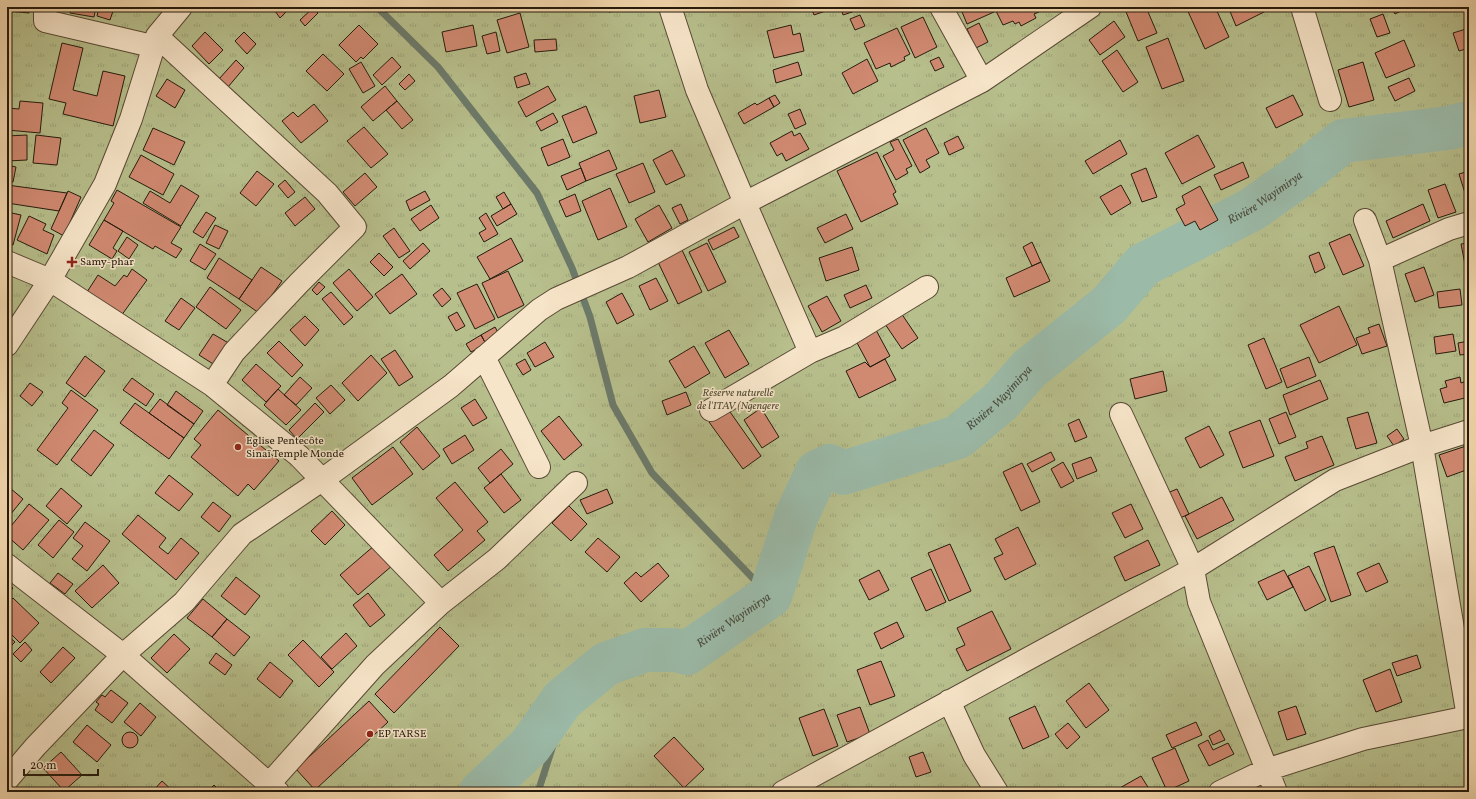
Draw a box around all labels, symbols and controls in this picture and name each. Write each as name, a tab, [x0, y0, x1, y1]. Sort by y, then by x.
water label: Rivière Wayimirya	[1225, 168, 1307, 229]
place label: Samy-phar	[80, 255, 134, 270]
marker: Samy-phar	[67, 257, 77, 267]
water label: Rivière Wayimirya	[963, 362, 1036, 434]
park label: Réserve naturelle de l'ITAV (Ngengere	[697, 386, 779, 414]
place label: Eglise Pentecôte Sinaï Temple Monde	[246, 434, 344, 462]
marker: Eglise Pentecôte Sinaï Temple Monde	[233, 442, 243, 452]
water label: Rivière Wayimirya	[694, 589, 775, 652]
place label: EP TARSE	[378, 727, 427, 742]
marker: EP TARSE	[365, 729, 375, 739]
scale bar	[24, 751, 98, 777]
text: 20 m	[30, 758, 57, 774]

